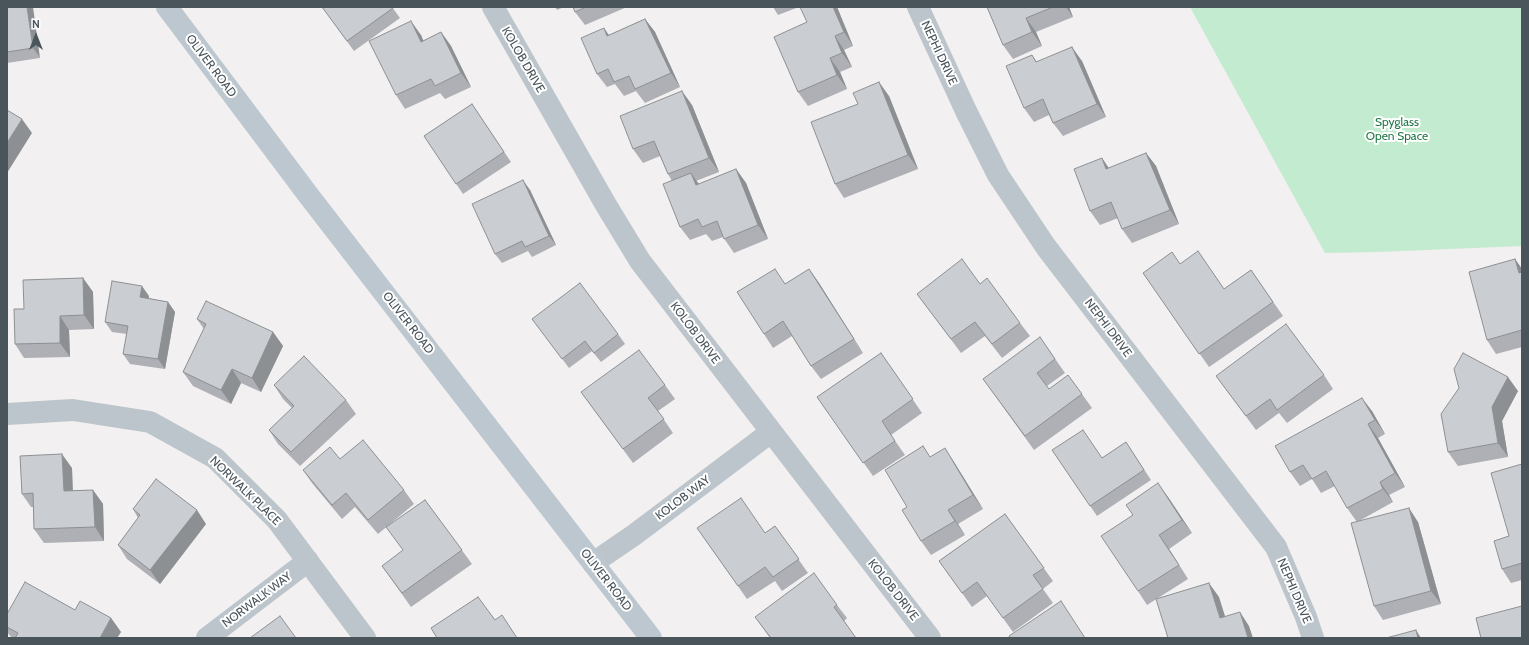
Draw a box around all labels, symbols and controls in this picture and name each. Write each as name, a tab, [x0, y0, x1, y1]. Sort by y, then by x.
north arrow	[16, 16, 56, 56]
text: N	[32, 17, 40, 31]
street label: NEPHI DRIVE	[918, 19, 960, 87]
street label: KOLOB DRIVE	[498, 25, 548, 95]
street label: OLIVER ROAD	[183, 32, 239, 100]
park label: Spyglass Open Space	[1366, 115, 1428, 143]
street label: OLIVER ROAD	[379, 289, 437, 357]
street label: NEPHI DRIVE	[1081, 296, 1135, 360]
street label: KOLOB DRIVE	[667, 299, 723, 367]
street label: NORWALK PLACE	[207, 454, 283, 528]
street label: KOLOB WAY	[653, 473, 713, 523]
street label: OLIVER ROAD	[577, 546, 635, 614]
street label: NEPHI DRIVE	[1274, 556, 1314, 626]
street label: KOLOB DRIVE	[865, 557, 921, 623]
street label: NORWALK WAY	[219, 569, 295, 631]

